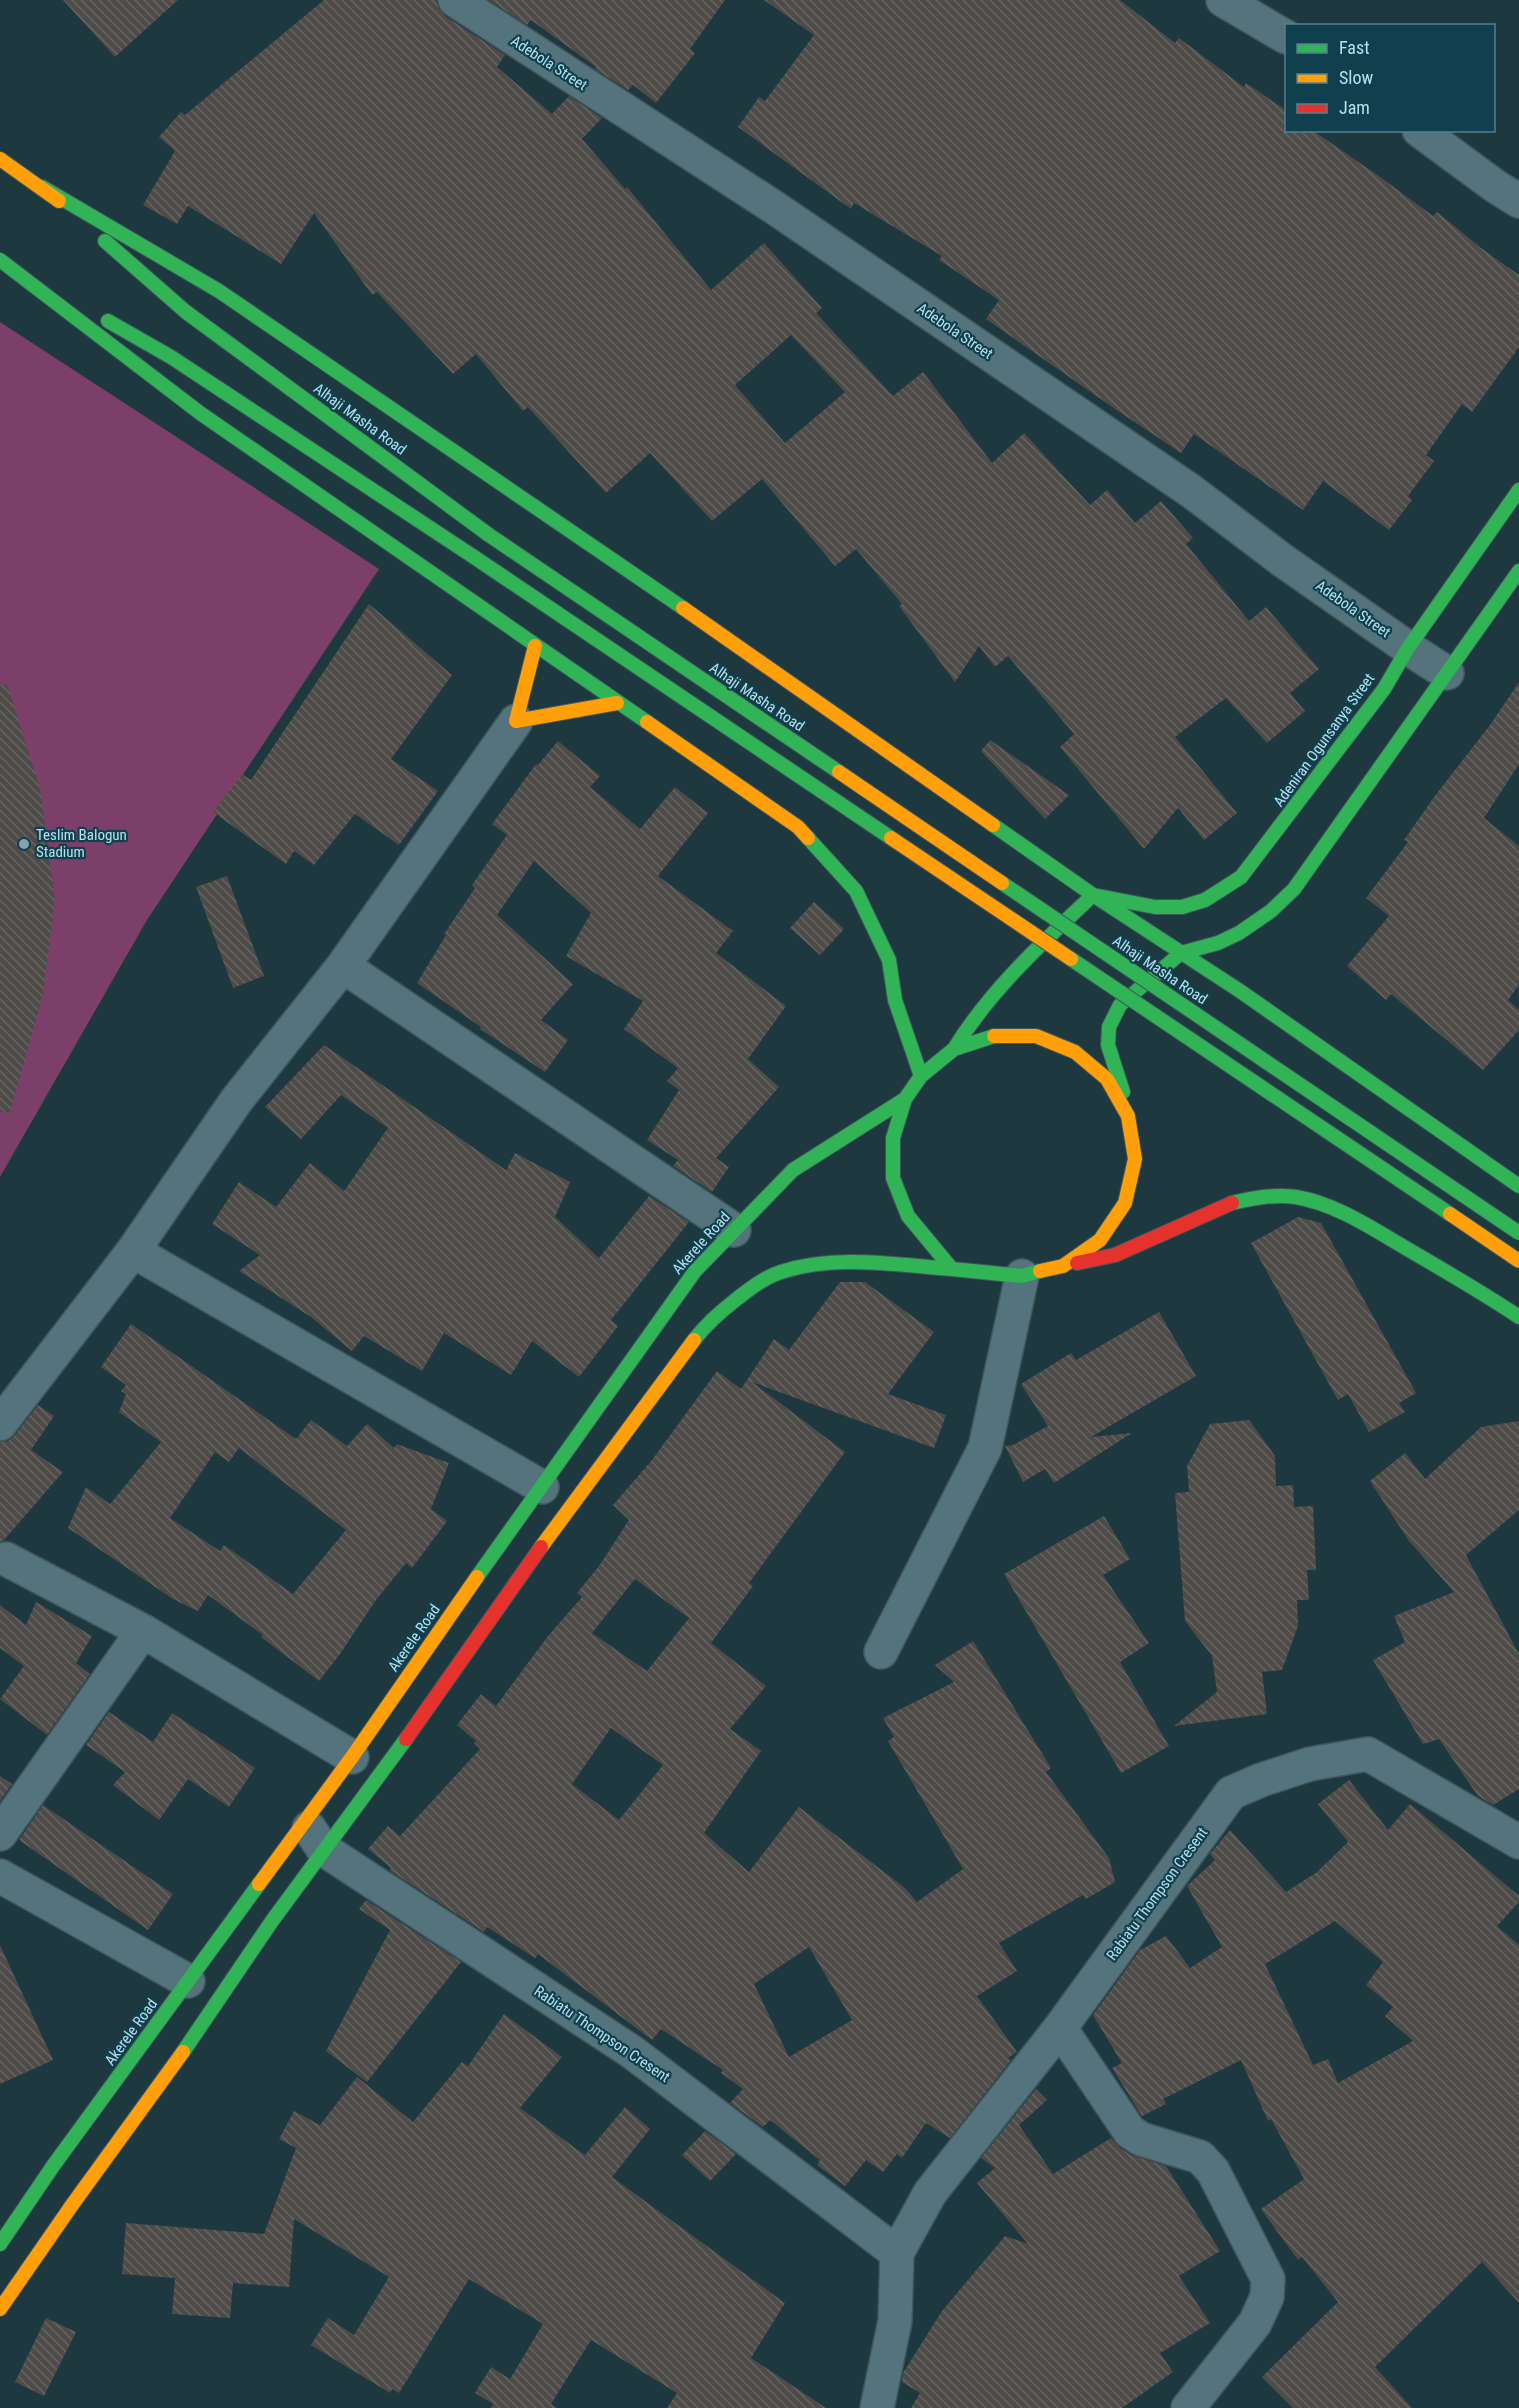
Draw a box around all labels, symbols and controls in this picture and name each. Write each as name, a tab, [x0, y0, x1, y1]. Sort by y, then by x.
legend	[1285, 24, 1495, 132]
street label: Adebola Street	[507, 32, 591, 94]
text: Fast	[1339, 37, 1370, 58]
text: Slow	[1339, 67, 1374, 88]
text: Jam	[1339, 97, 1370, 118]
street label: Adebola Street	[914, 299, 996, 363]
street label: Alhaji Masha Road	[310, 379, 410, 459]
street label: Adebola Street	[1312, 577, 1394, 641]
street label: Alhaji Masha Road	[706, 659, 808, 735]
street label: Adeniran Ogunsanya Street	[1270, 670, 1378, 810]
place label: Teslim Balogun Stadium	[36, 826, 127, 861]
marker: Teslim Balogun Stadium	[17, 837, 31, 851]
street label: Alhaji Masha Road	[1109, 932, 1211, 1008]
street label: Akerele Road	[668, 1208, 734, 1278]
street label: Akerele Road	[384, 1601, 444, 1675]
street label: Rabiatu Thompson Cresent	[1103, 1824, 1211, 1964]
street label: Rabiatu Thompson Cresent	[531, 1982, 673, 2086]
street label: Akerele Road	[101, 1995, 161, 2069]

